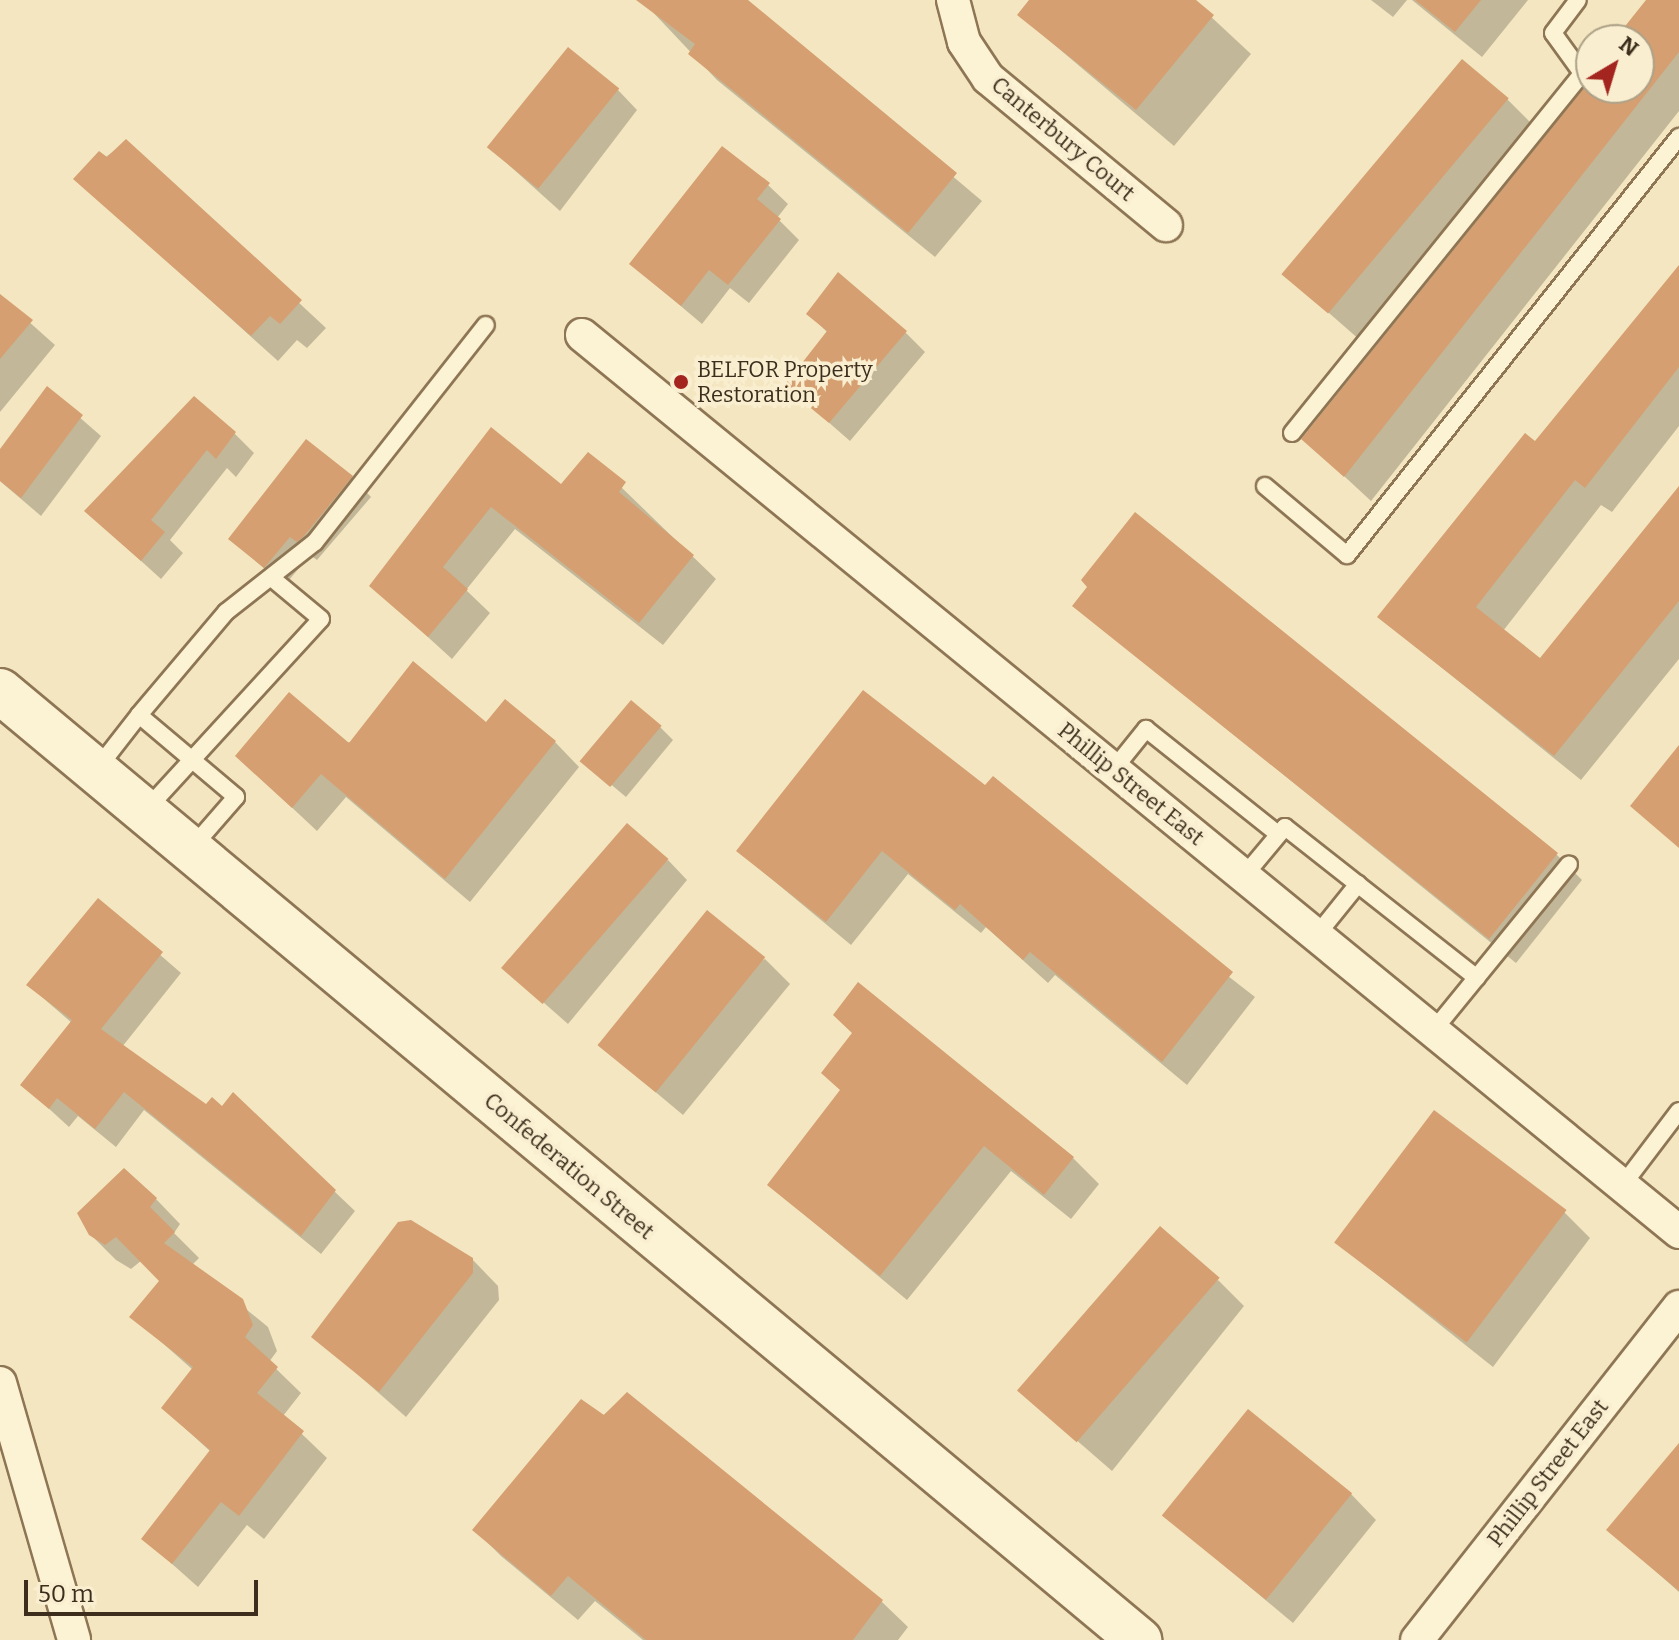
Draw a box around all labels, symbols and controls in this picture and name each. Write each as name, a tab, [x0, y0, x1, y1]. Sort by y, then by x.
north arrow	[1575, 24, 1655, 104]
text: N	[1614, 30, 1644, 62]
street label: Canterbury Court	[986, 71, 1140, 207]
place label: BELFOR Property Restoration	[697, 356, 873, 408]
marker: BELFOR Property Restoration	[672, 373, 690, 391]
street label: Phillip Street East	[1053, 717, 1209, 851]
street label: Confederation Street	[479, 1087, 659, 1245]
street label: Phillip Street East	[1482, 1394, 1614, 1552]
scale bar	[28, 1564, 262, 1614]
text: 50 m	[38, 1580, 94, 1608]

